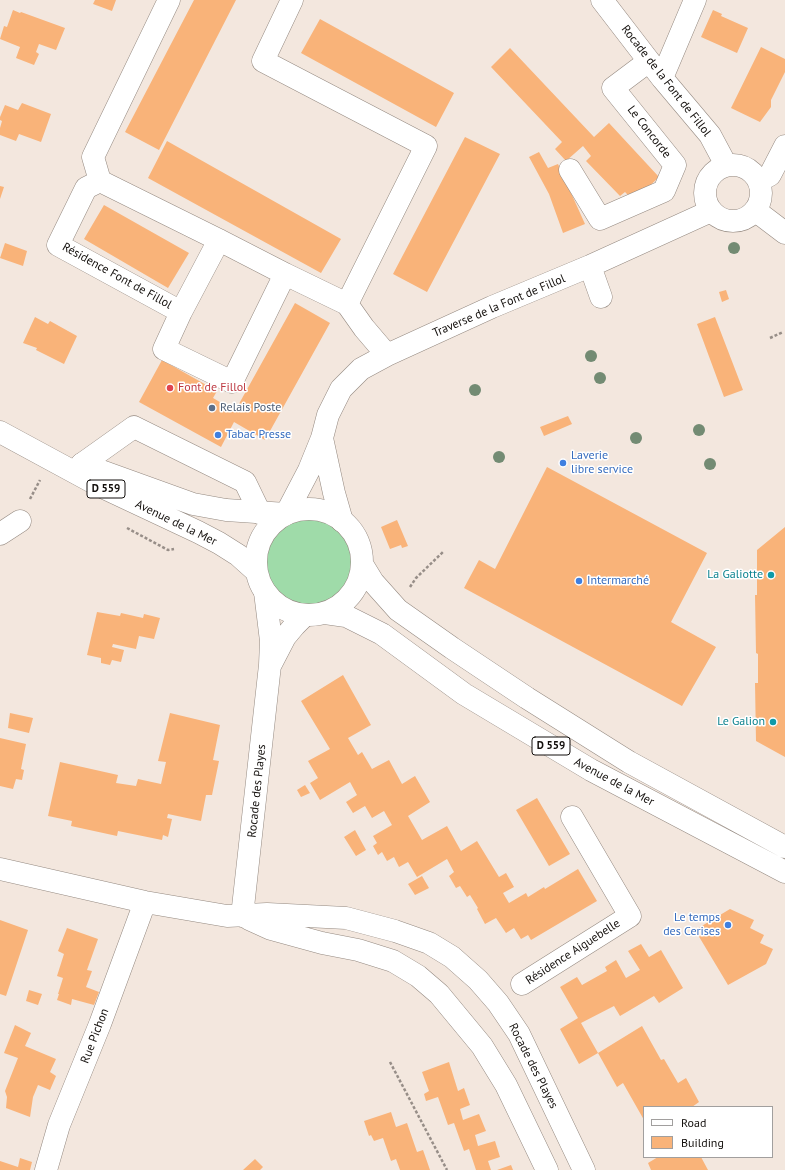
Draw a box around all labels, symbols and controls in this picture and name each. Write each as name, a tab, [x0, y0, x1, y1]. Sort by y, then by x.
street label: Rocade de la Font de Fillol	[618, 23, 714, 139]
street label: Le Concorde	[624, 103, 674, 161]
street label: Résidence Font de Fillol	[60, 240, 174, 312]
street label: Traverse de la Font de Fillol	[431, 272, 567, 340]
place label: Font de Fillol	[178, 381, 247, 395]
marker: Font de Fillol	[165, 383, 175, 393]
place label: Relais Poste	[220, 401, 281, 415]
marker: Relais Poste	[207, 403, 217, 413]
place label: Tabac Presse	[226, 428, 291, 442]
marker: Tabac Presse	[213, 430, 223, 440]
place label: Laverie libre service	[571, 449, 633, 477]
marker: Laverie libre service	[558, 458, 568, 468]
road number: D 559	[87, 480, 125, 498]
street label: Avenue de la Mer	[133, 497, 219, 549]
place label: La Galiotte	[707, 568, 763, 582]
marker: La Galiotte	[766, 570, 776, 580]
place label: Intermarché	[587, 574, 649, 588]
marker: Intermarché	[574, 576, 584, 586]
place label: Le Galion	[717, 715, 765, 729]
marker: Le Galion	[768, 717, 778, 727]
road number: D 559	[532, 737, 570, 755]
street label: Rocade des Playes	[245, 744, 269, 838]
street label: Avenue de la Mer	[571, 755, 657, 809]
place label: Le temps des Cerises	[663, 911, 720, 939]
street label: Résidence Aiguebelle	[523, 916, 623, 988]
marker: Le temps des Cerises	[723, 920, 733, 930]
street label: Rue Pichon	[78, 1006, 112, 1066]
street label: Rocade des Playes	[505, 1021, 561, 1111]
legend	[643, 1106, 773, 1158]
text: Road	[681, 1115, 706, 1130]
text: Building	[681, 1135, 724, 1150]

